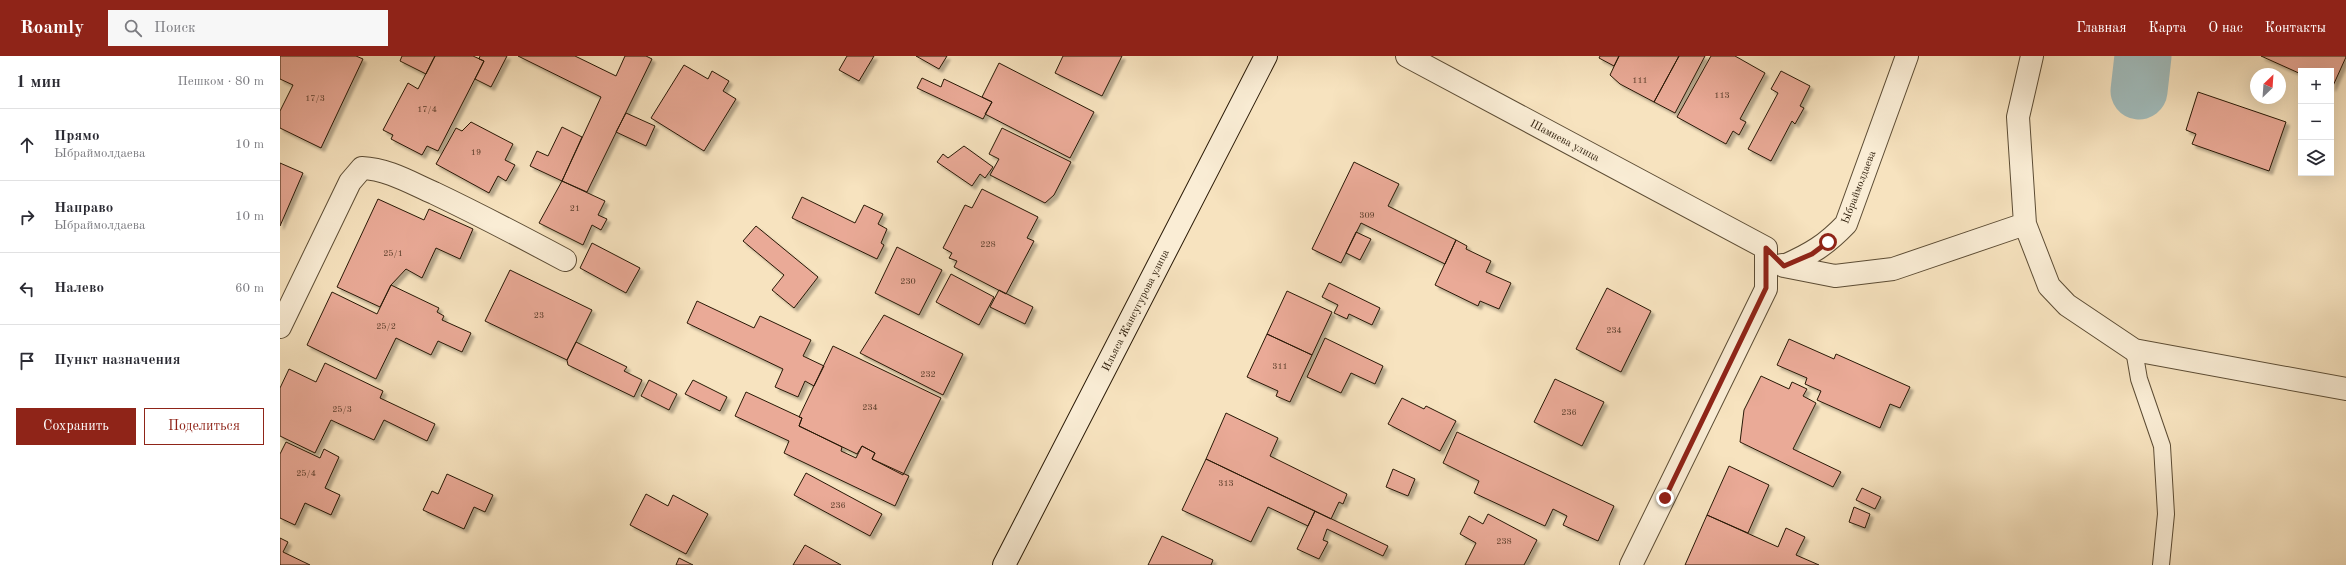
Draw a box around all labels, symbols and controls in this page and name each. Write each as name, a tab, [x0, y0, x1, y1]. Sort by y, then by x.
search box	[108, 10, 388, 46]
icon: search	[122, 17, 144, 39]
text: Roamly	[20, 19, 84, 38]
text: Поиск	[154, 21, 196, 36]
text: Главная	[2076, 21, 2126, 35]
text: Карта	[2148, 21, 2186, 35]
text: О нас	[2208, 21, 2243, 35]
text: Контакты	[2265, 21, 2326, 35]
north arrow	[2250, 68, 2286, 104]
map controls	[2298, 68, 2334, 176]
button: +	[2298, 68, 2334, 104]
text: 1 мин	[16, 74, 61, 91]
text: Пешком · 80 m	[177, 75, 264, 88]
house number: 111	[1632, 76, 1648, 85]
house number: 113	[1714, 91, 1730, 100]
house number: 17/3	[305, 94, 325, 103]
button: −	[2298, 104, 2334, 140]
house number: 17/4	[417, 105, 437, 114]
street label: Шамиева улица	[1528, 118, 1601, 164]
text: Прямо	[54, 129, 100, 144]
icon: ahead	[16, 134, 38, 156]
text: 10 m	[235, 138, 264, 151]
button: layers	[2298, 140, 2334, 176]
text: Ыбраймолдаева	[54, 147, 145, 160]
house number: 19	[471, 148, 481, 157]
street label: Ыбраймолдаева	[1840, 149, 1879, 226]
text: Направо	[54, 201, 113, 216]
house number: 21	[570, 204, 580, 213]
icon: right	[16, 206, 38, 228]
text: 10 m	[235, 210, 264, 223]
house number: 309	[1359, 211, 1375, 220]
text: Ыбраймолдаева	[54, 219, 145, 232]
route start	[1819, 233, 1837, 251]
house number: 228	[980, 240, 996, 249]
street label: Ильяса Жансугурова улица	[1101, 248, 1172, 373]
house number: 25/1	[383, 249, 403, 258]
house number: 230	[900, 277, 916, 286]
icon: left	[16, 278, 38, 300]
text: Налево	[54, 281, 104, 296]
text: 60 m	[235, 282, 264, 295]
house number: 23	[534, 311, 544, 320]
house number: 25/2	[376, 322, 396, 331]
house number: 234	[1606, 326, 1622, 335]
icon: arrive	[16, 350, 38, 372]
text: Пункт назначения	[54, 353, 181, 368]
house number: 311	[1272, 362, 1288, 371]
house number: 232	[920, 370, 936, 379]
house number: 234	[862, 403, 878, 412]
house number: 25/3	[332, 405, 352, 414]
button: Сохранить	[16, 408, 136, 445]
button: Поделиться	[144, 408, 264, 445]
house number: 236	[1561, 408, 1577, 417]
house number: 25/4	[296, 469, 316, 478]
house number: 313	[1218, 479, 1234, 488]
route end	[1656, 489, 1674, 507]
house number: 236	[830, 501, 846, 510]
house number: 238	[1496, 537, 1512, 546]

